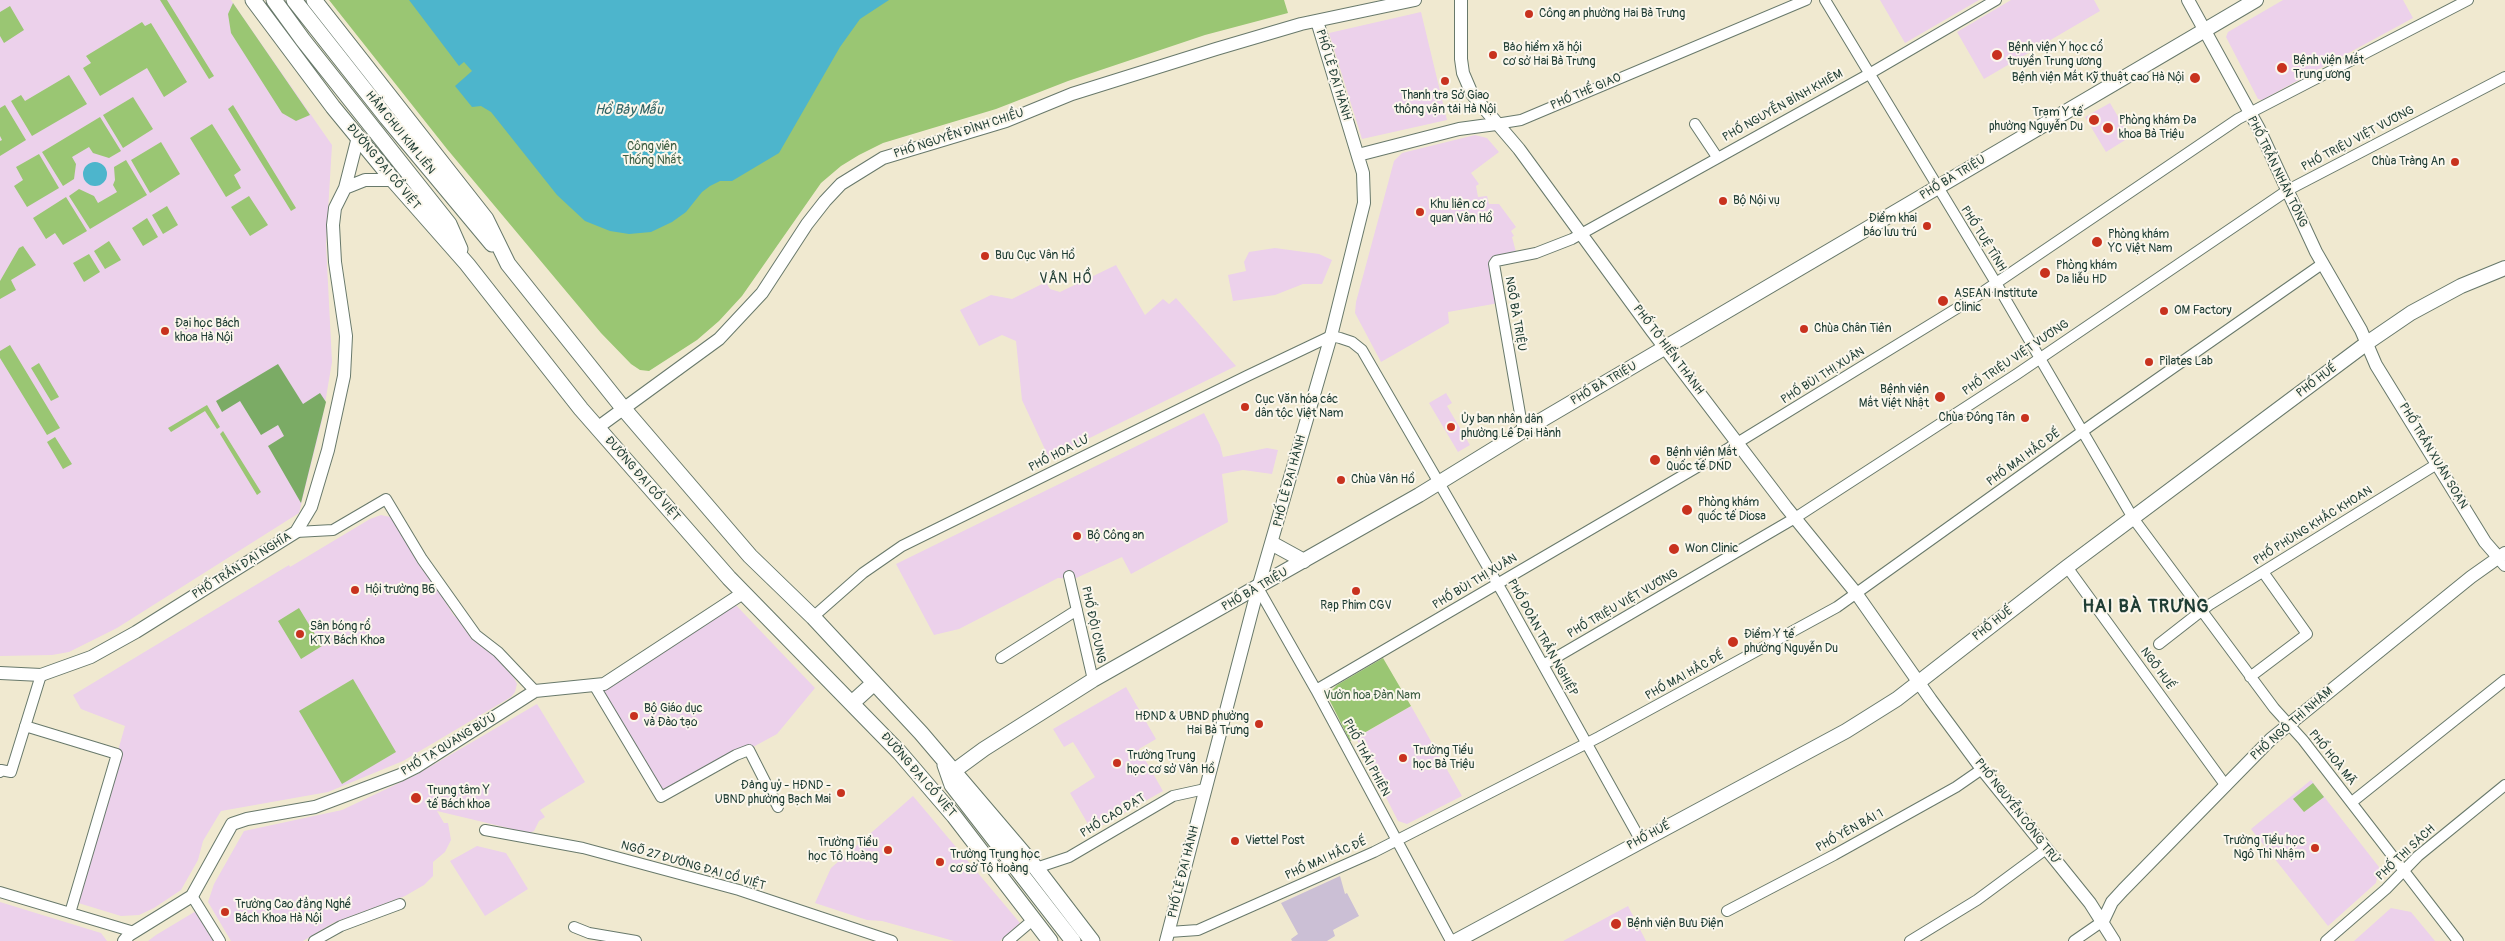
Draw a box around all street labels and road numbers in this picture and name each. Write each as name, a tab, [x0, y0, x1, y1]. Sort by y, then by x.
street label: PHỐ LÊ ĐẠI HÀNH	[1312, 28, 1354, 122]
street label: PHỐ NGUYỄN BỈNH KHIÊM	[1720, 67, 1846, 145]
street label: PHỐ THỂ GIAO	[1549, 71, 1623, 113]
street label: HẦM CHUI KIM LIÊN	[362, 89, 438, 177]
street label: PHỐ TRIỆU VIỆT VƯƠNG	[2299, 103, 2417, 175]
street label: PHỐ NGUYỄN ĐÌNH CHIỂU	[892, 106, 1026, 162]
street label: PHỐ TRẦN NHÂN TÔNG	[2244, 114, 2310, 230]
street label: ĐƯỜNG ĐẠI CỒ VIỆT	[343, 121, 423, 213]
street label: PHỐ BÀ TRIỆU	[1918, 153, 1988, 203]
street label: PHỐ TUỆ TĨNH	[1957, 204, 2009, 274]
street label: NGÕ BÀ TRIỆU	[1501, 275, 1529, 353]
street label: PHỐ TÔ HIẾN THÀNH	[1630, 302, 1706, 398]
street label: PHỐ TRIỆU VIỆT VƯƠNG	[1960, 317, 2072, 399]
street label: PHỐ BÙI THỊ XUÂN	[1779, 344, 1867, 408]
street label: PHỐ BÀ TRIỆU	[1568, 359, 1640, 409]
street label: PHỐ HUẾ	[2294, 361, 2340, 401]
street label: PHỐ TRẦN XUÂN SOẠN	[2396, 400, 2470, 512]
street label: PHỐ MAI HẮC ĐẾ	[1984, 426, 2064, 490]
street label: PHỐ HOA LƯ	[1027, 433, 1091, 475]
street label: ĐƯỜNG ĐẠI CỒ VIỆT	[601, 434, 683, 524]
street label: PHỐ LÊ ĐẠI HÀNH	[1271, 434, 1309, 528]
street label: PHỐ PHÙNG KHẮC KHOAN	[2251, 484, 2375, 568]
street label: PHỐ TRẦN ĐẠI NGHĨA	[190, 530, 294, 602]
street label: PHỐ BÙI THỊ XUÂN	[1430, 551, 1520, 613]
street label: PHỐ BÀ TRIỆU	[1219, 565, 1291, 615]
street label: PHỐ TRIỆU VIỆT VƯƠNG	[1565, 566, 1681, 642]
street label: PHỐ ĐOÀN TRẦN NGHIỆP	[1504, 577, 1580, 699]
street label: PHỐ ĐỘI CUNG	[1078, 585, 1108, 665]
street label: PHỐ HUẾ	[1970, 604, 2016, 644]
street label: NGÕ HUẾ	[2137, 645, 2177, 693]
street label: PHỐ MAI HẮC ĐẾ	[1643, 648, 1727, 704]
street label: PHỐ NGÔ THÌ NHẬM	[2248, 684, 2336, 764]
street label: PHỐ TẠ QUANG BỬU	[399, 711, 499, 779]
street label: PHỐ THÁI PHIÊN	[1340, 717, 1392, 799]
street label: PHỐ HOÀ MÃ	[2305, 727, 2359, 789]
street label: ĐƯỜNG ĐẠI CỒ VIỆT	[877, 730, 959, 820]
street label: PHỐ NGUYỄN CÔNG TRỨ	[1971, 756, 2063, 868]
street label: PHỐ CAO ĐẠT	[1078, 791, 1148, 841]
street label: PHỐ YÊN BÁI 1	[1814, 807, 1886, 855]
street label: PHỐ HUẾ	[1625, 819, 1673, 853]
street label: PHỐ THI SÁCH	[2374, 822, 2438, 884]
street label: PHỐ LÊ ĐẠI HÀNH	[1166, 824, 1202, 920]
street label: PHỐ MAI HẮC ĐẾ	[1283, 835, 1369, 883]
street label: NGÕ 27 ĐƯỜNG ĐẠI CỒ VIỆT	[619, 838, 767, 894]

